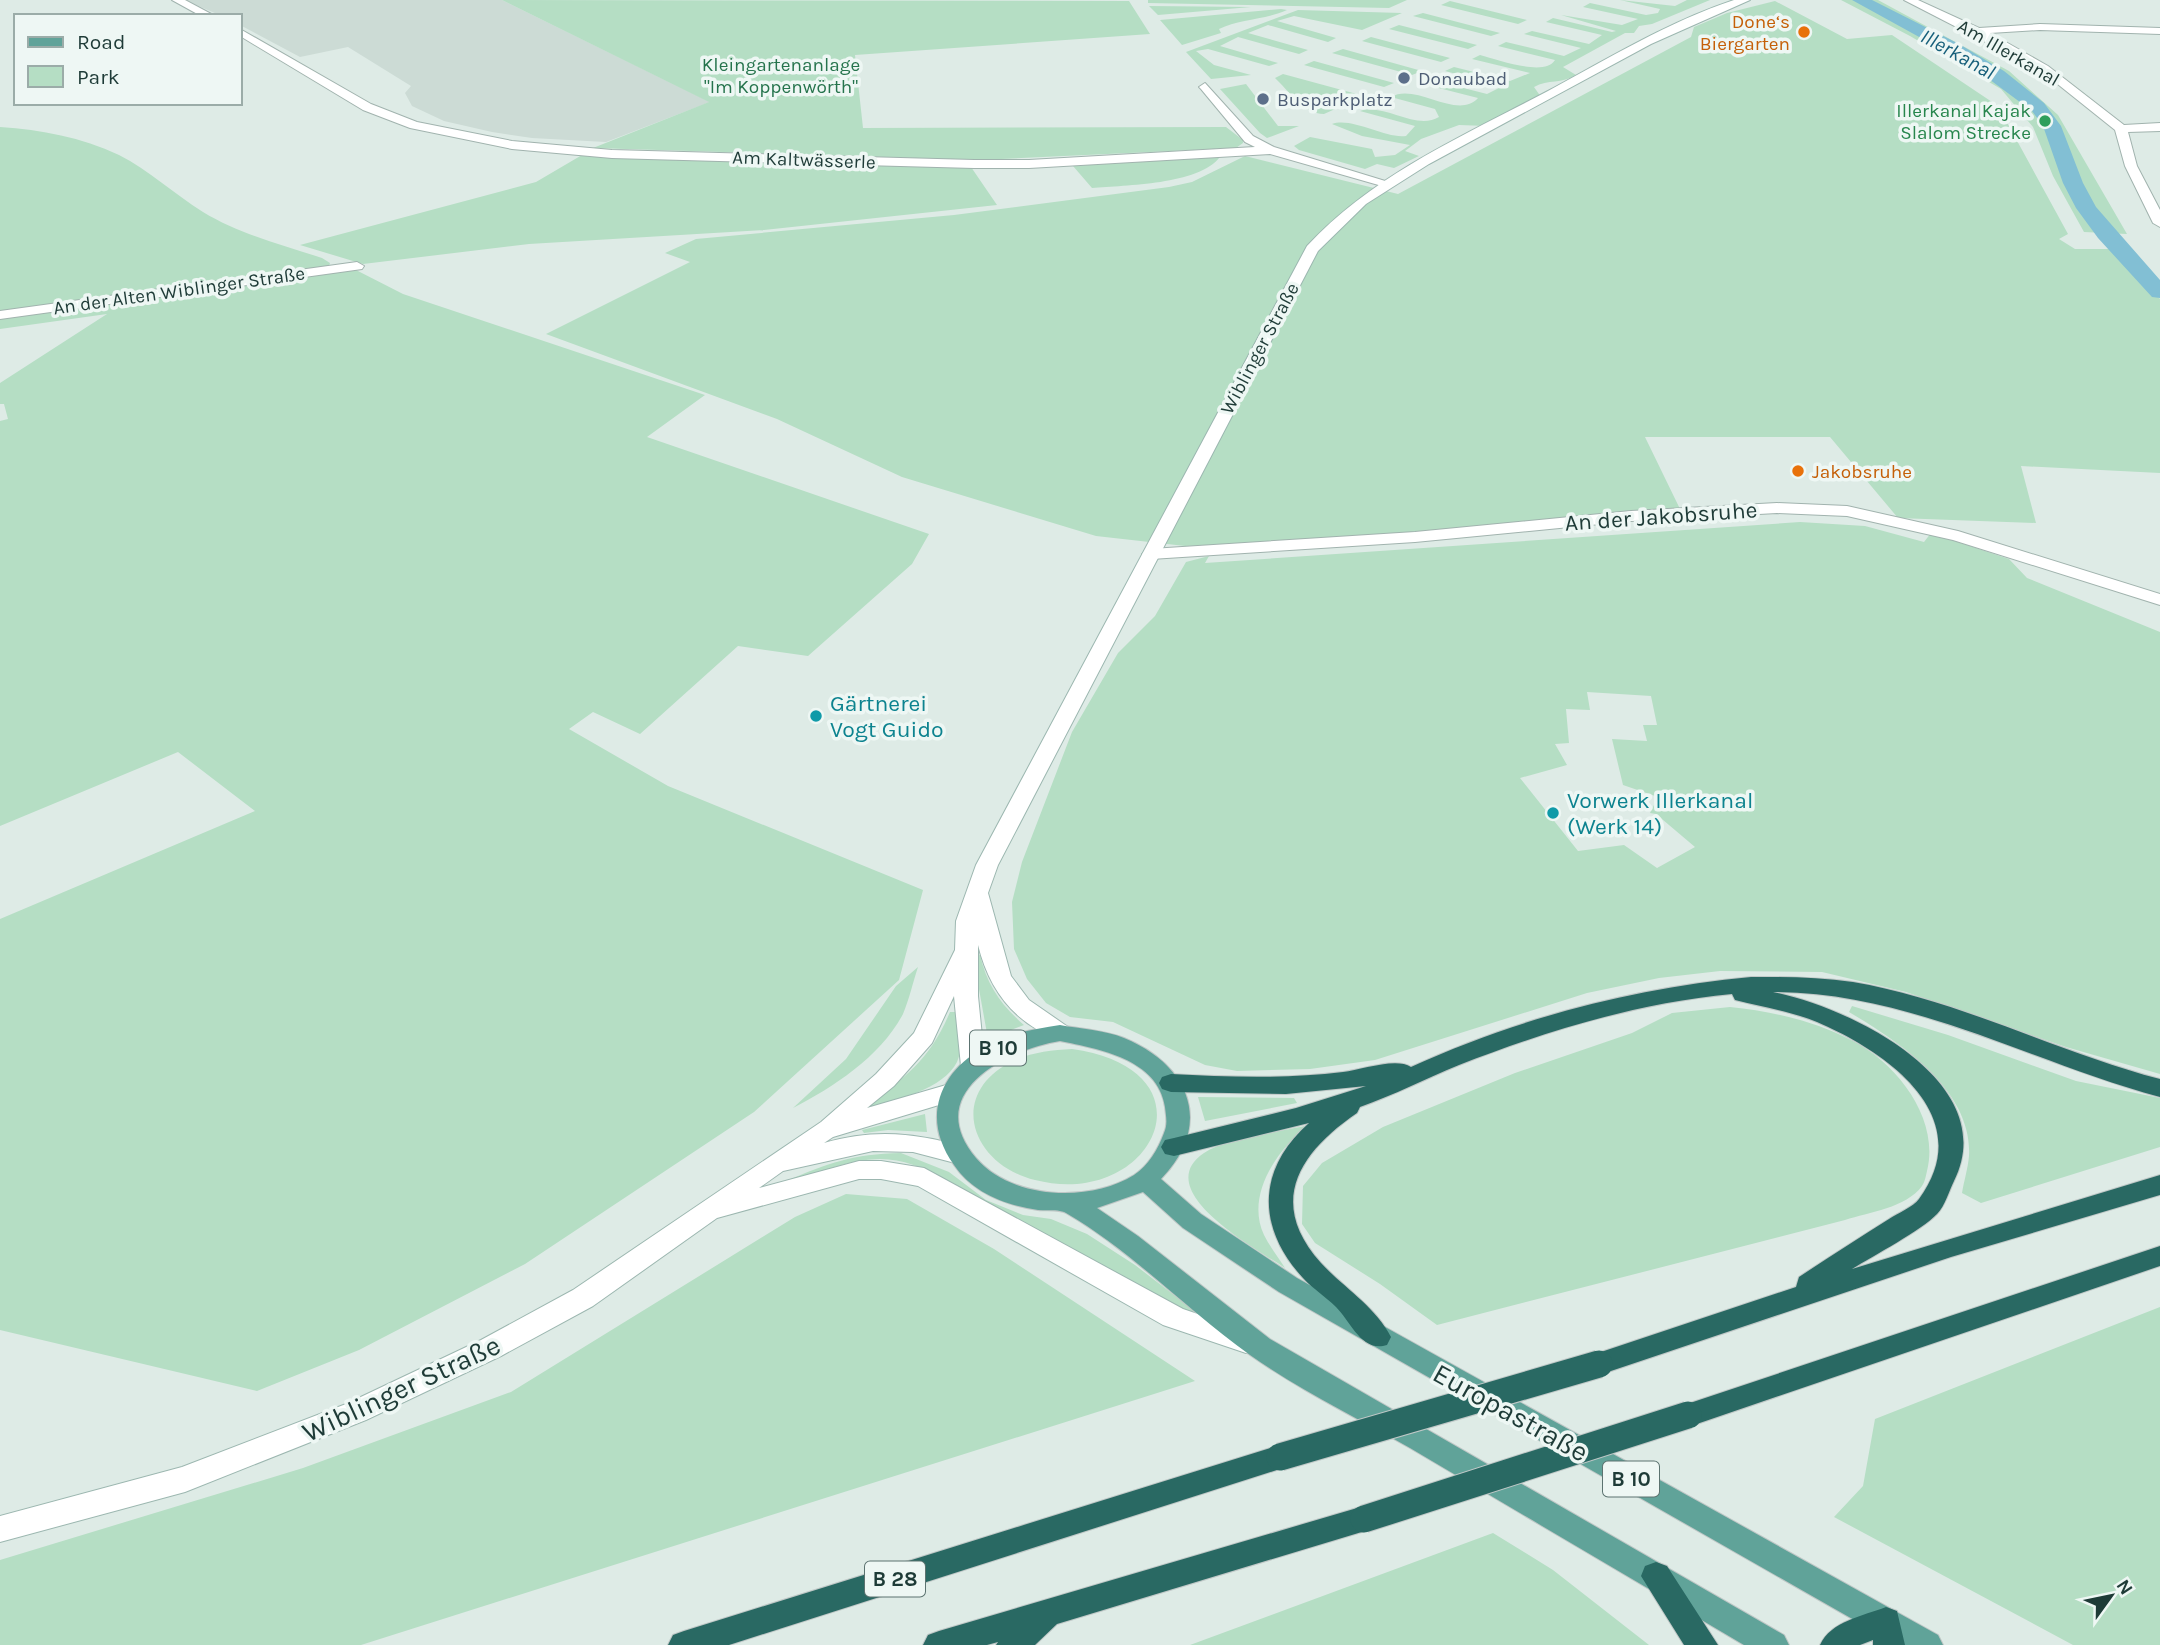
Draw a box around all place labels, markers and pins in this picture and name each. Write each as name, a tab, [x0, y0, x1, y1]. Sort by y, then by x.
place label: Done‘s Biergarten	[1700, 11, 1790, 55]
marker: Done‘s Biergarten	[1796, 24, 1812, 40]
place label: Donaubad	[1418, 68, 1507, 90]
marker: Donaubad	[1396, 70, 1412, 86]
place label: Busparkplatz	[1277, 89, 1392, 111]
marker: Busparkplatz	[1255, 91, 1271, 107]
place label: Illerkanal Kajak Slalom Strecke	[1896, 100, 2031, 144]
marker: Illerkanal Kajak Slalom Strecke	[2037, 113, 2053, 129]
place label: Jakobsruhe	[1812, 461, 1912, 483]
marker: Jakobsruhe	[1790, 463, 1806, 479]
place label: Gärtnerei Vogt Guido	[830, 690, 944, 743]
marker: Gärtnerei Vogt Guido	[808, 708, 824, 724]
place label: Vorwerk Illerkanal (Werk 14)	[1567, 787, 1753, 840]
marker: Vorwerk Illerkanal (Werk 14)	[1545, 805, 1561, 821]

